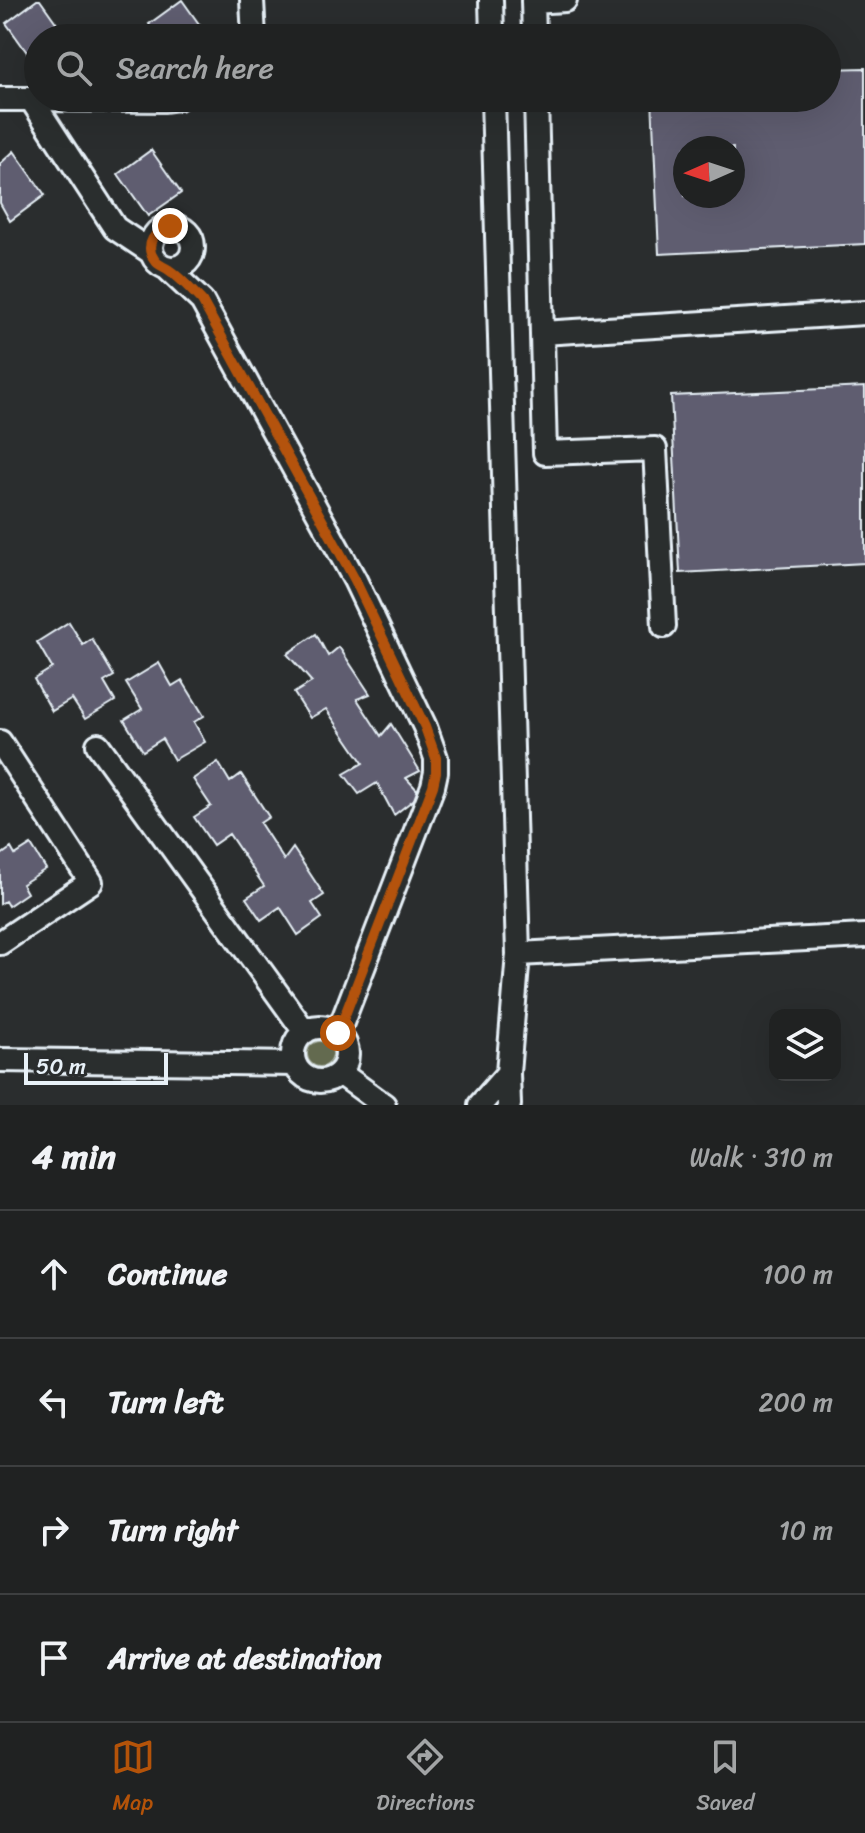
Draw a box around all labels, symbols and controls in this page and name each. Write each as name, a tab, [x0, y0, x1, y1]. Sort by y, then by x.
search box	[24, 24, 841, 112]
text: Search here	[116, 41, 274, 95]
icon: search	[52, 46, 96, 90]
north arrow	[673, 136, 745, 208]
route end	[152, 208, 188, 244]
map controls	[769, 1009, 841, 1081]
button: layers	[769, 1009, 841, 1081]
route start	[320, 1015, 356, 1051]
text: 50 m	[36, 1047, 86, 1086]
scale bar	[24, 1049, 168, 1085]
text: 4 min	[32, 1127, 116, 1187]
text: Walk · 310 m	[690, 1134, 833, 1180]
text: Continue	[108, 1247, 227, 1301]
text: 100 m	[762, 1251, 833, 1297]
icon: ahead	[32, 1252, 76, 1296]
text: Turn left	[108, 1375, 224, 1429]
text: 200 m	[758, 1379, 833, 1425]
icon: left	[32, 1380, 76, 1424]
text: Turn right	[108, 1503, 238, 1557]
text: 10 m	[779, 1507, 833, 1553]
icon: right	[32, 1508, 76, 1552]
text: Arrive at destination	[108, 1631, 382, 1685]
icon: arrive	[32, 1636, 76, 1680]
tab: Map	[111, 1735, 155, 1822]
tab: Directions	[376, 1735, 475, 1822]
tab: Saved	[696, 1735, 754, 1822]

